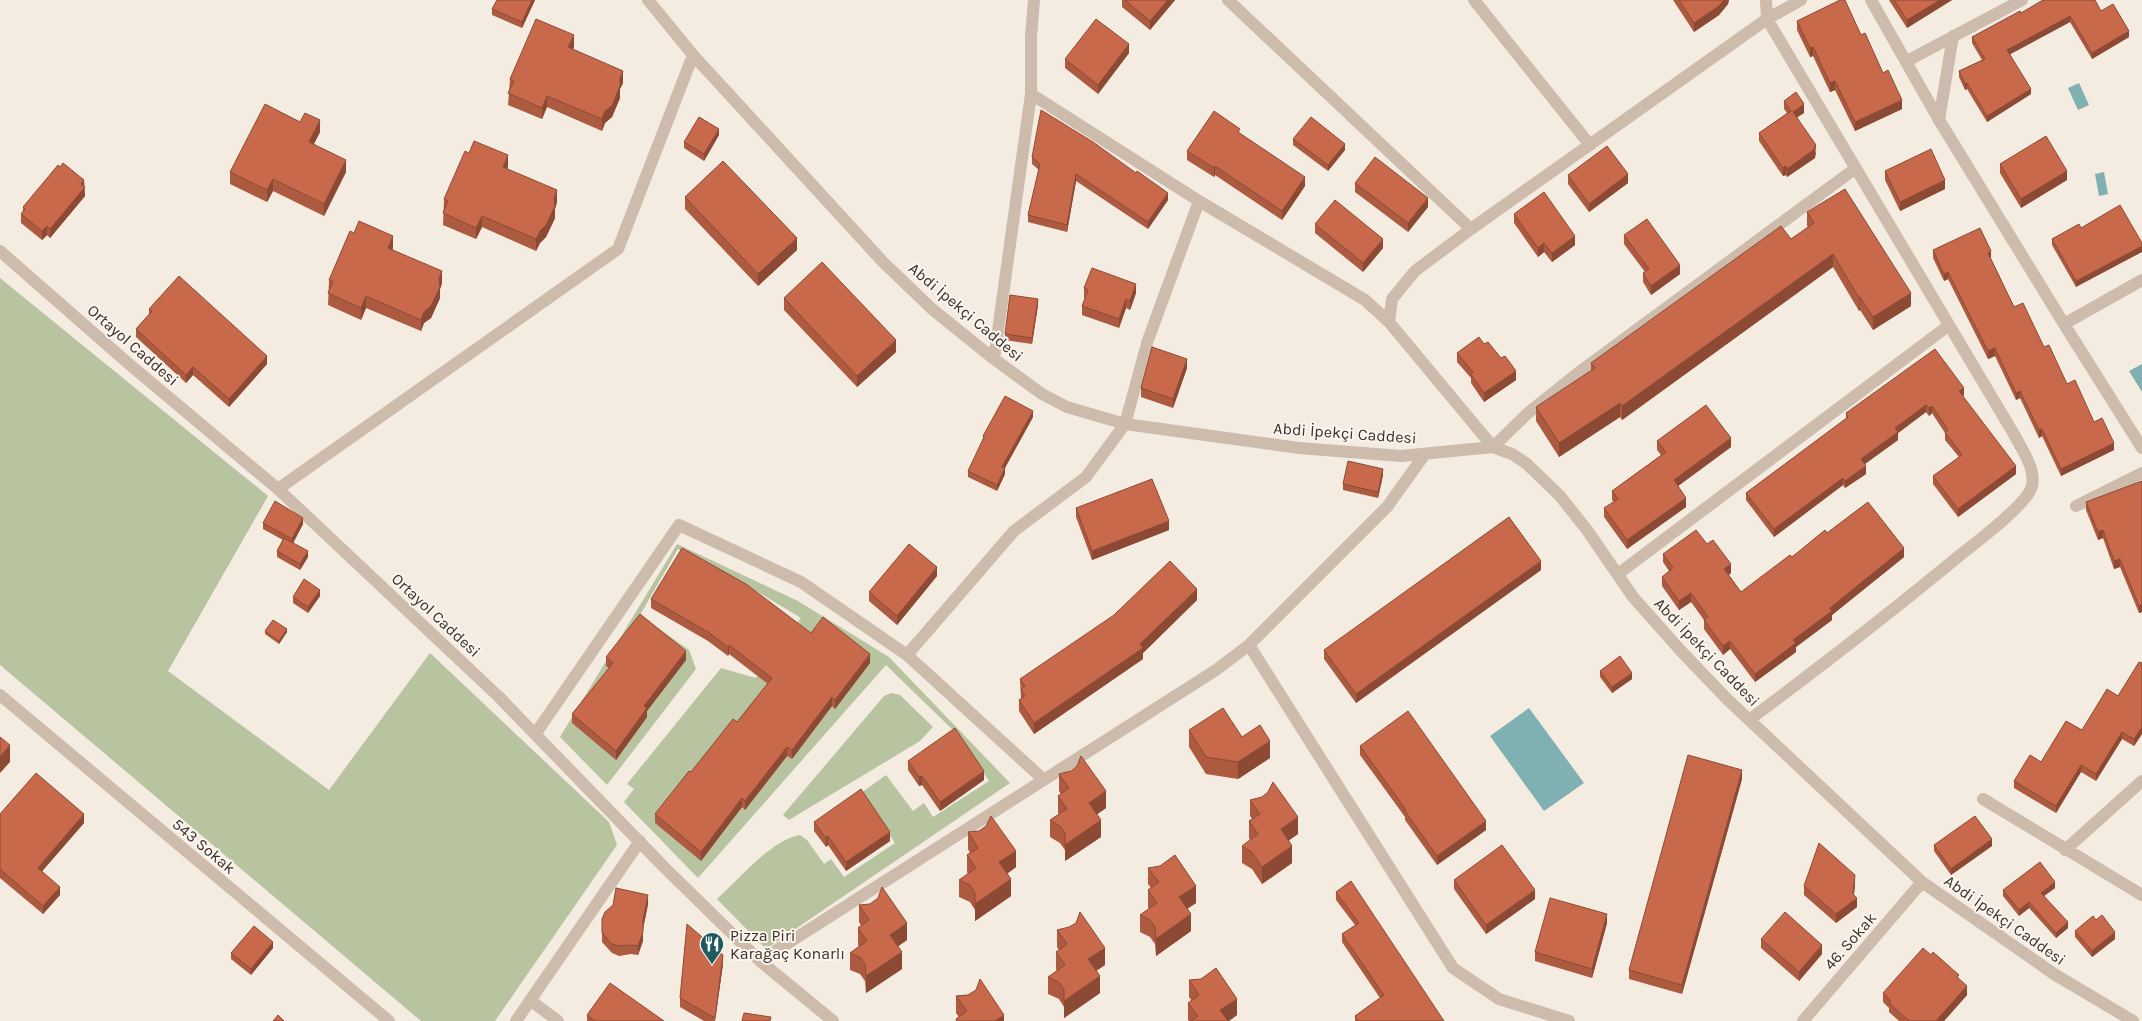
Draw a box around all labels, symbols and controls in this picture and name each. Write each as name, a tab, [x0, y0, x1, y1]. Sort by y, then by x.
street label: Abdi İpekçi Caddesi	[905, 259, 1027, 365]
street label: Ortayol Caddesi	[84, 300, 182, 390]
street label: Abdi İpekçi Caddesi	[1273, 419, 1417, 447]
street label: Ortayol Caddesi	[388, 569, 484, 661]
street label: Abdi İpekçi Caddesi	[1650, 594, 1764, 710]
street label: 543 Sokak	[169, 814, 239, 878]
street label: Abdi İpekçi Caddesi	[1941, 871, 2069, 969]
street label: 46. Sokak	[1820, 908, 1880, 974]
place label: Pizza Piri Karağaç Konarlı	[730, 926, 845, 963]
restaurant icon: Pizza Piri Karağaç Konarlı	[699, 931, 725, 965]

